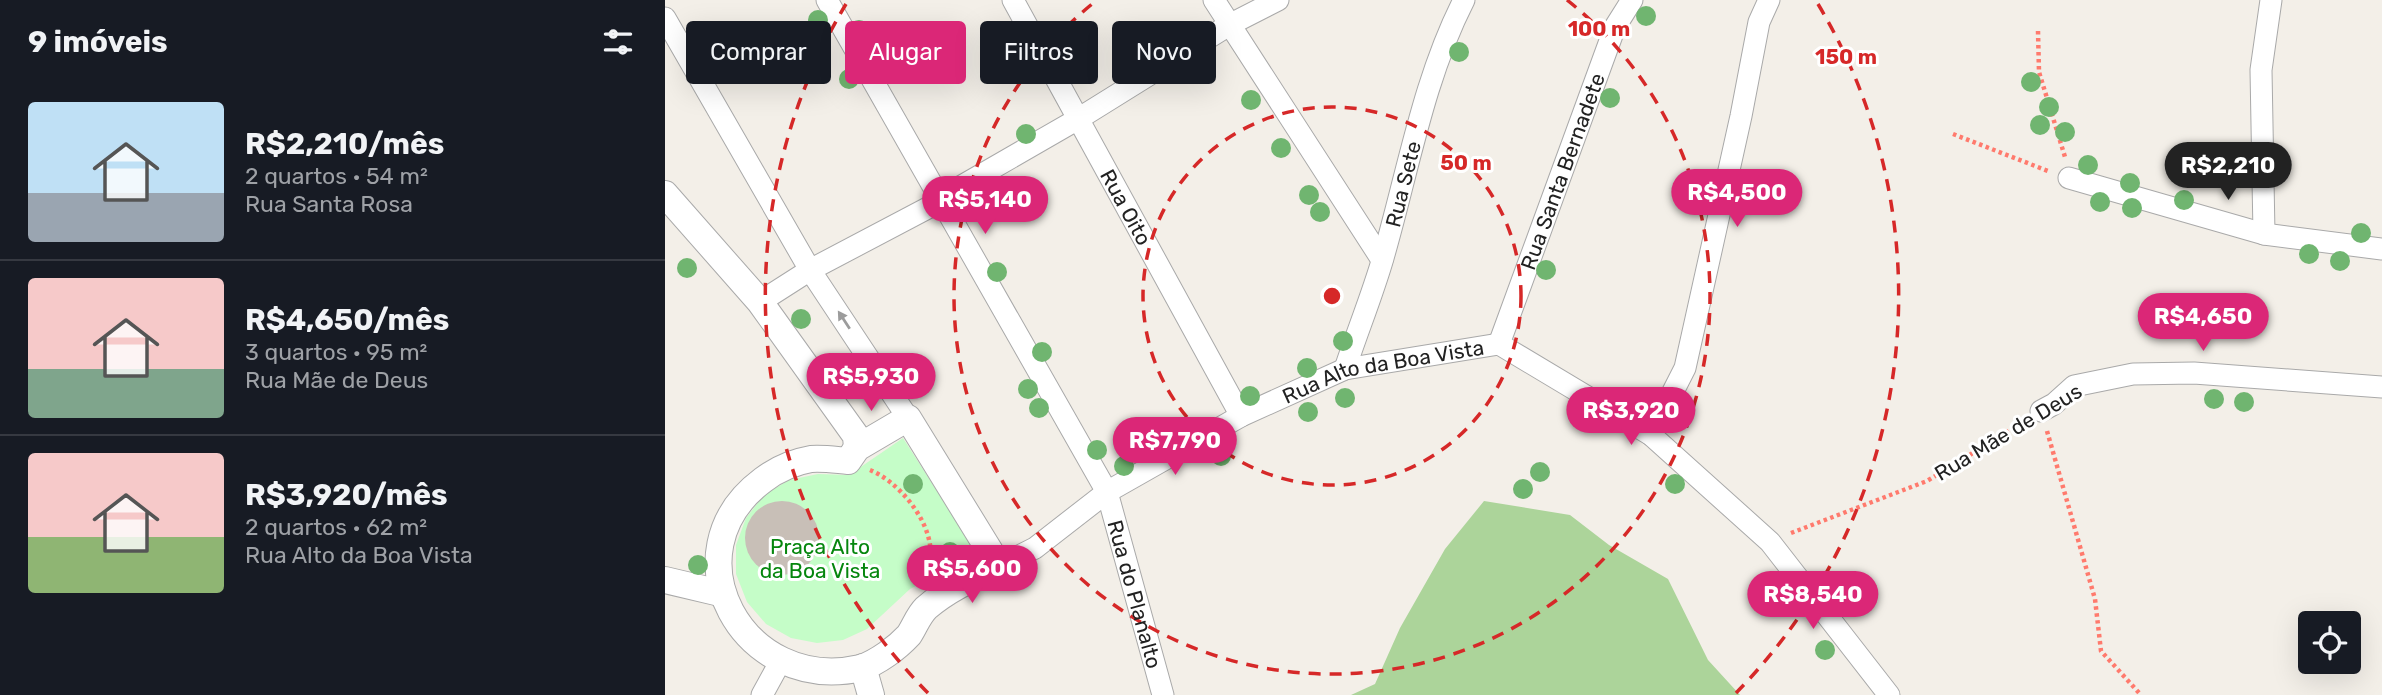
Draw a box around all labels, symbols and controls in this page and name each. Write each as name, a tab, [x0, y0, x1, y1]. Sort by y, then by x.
text: 100 m	[1568, 16, 1630, 41]
chip: Comprar	[686, 21, 831, 84]
chip: Alugar	[845, 21, 966, 84]
chip: Filtros	[980, 21, 1098, 84]
chip: Novo	[1112, 21, 1216, 84]
icon: filters	[599, 23, 637, 61]
text: 9 imóveis	[28, 24, 168, 60]
text: 150 m	[1815, 44, 1877, 69]
street label: Rua Santa Bernadete	[1515, 69, 1610, 273]
text: R$2,210/mês	[245, 126, 444, 162]
icon: home	[84, 130, 168, 214]
street label: Rua Sete	[1380, 138, 1426, 230]
pin: R$2,210	[2163, 142, 2293, 202]
text: 50 m	[1440, 150, 1492, 175]
text: R$2,210	[2181, 151, 2275, 179]
text: 2 quartos · 54 m²	[245, 162, 428, 190]
street label: Rua Oito	[1096, 165, 1157, 249]
pin: R$4,500	[1672, 170, 1802, 229]
pin: R$5,140	[920, 176, 1050, 236]
text: R$4,500	[1687, 178, 1787, 206]
text: R$5,140	[938, 185, 1032, 213]
text: Rua Santa Rosa	[245, 190, 413, 218]
centre of rings	[1320, 284, 1344, 308]
pin: R$4,650	[2138, 294, 2268, 353]
text: R$4,650/mês	[245, 302, 449, 338]
text: R$4,650	[2154, 302, 2252, 330]
icon: home	[84, 306, 168, 390]
one-way arrow	[837, 311, 850, 330]
street label: Rua Alto da Boa Vista	[1278, 334, 1486, 408]
text: 3 quartos · 95 m²	[245, 338, 427, 366]
pin: R$5,930	[806, 354, 936, 413]
text: R$5,930	[823, 362, 919, 390]
text: Rua Mãe de Deus	[245, 366, 428, 394]
street label: Rua Mãe de Deus	[1930, 378, 2086, 486]
pin: R$3,920	[1566, 388, 1696, 447]
text: R$3,920	[1582, 396, 1680, 424]
pin: R$7,790	[1110, 418, 1240, 477]
text: R$7,790	[1129, 426, 1221, 454]
text: R$3,920/mês	[245, 477, 448, 513]
icon: home	[84, 481, 168, 565]
text: 2 quartos · 62 m²	[245, 513, 427, 541]
street label: Rua do Planalto	[1103, 517, 1168, 671]
park label: Praça Alto da Boa Vista	[760, 534, 880, 583]
text: Rua Alto da Boa Vista	[245, 541, 473, 569]
pin: R$5,600	[907, 546, 1037, 605]
text: R$5,600	[923, 554, 1021, 582]
pin: R$8,540	[1748, 572, 1878, 631]
text: R$8,540	[1763, 580, 1863, 608]
map controls	[2298, 611, 2361, 674]
button: locate	[2298, 611, 2361, 674]

